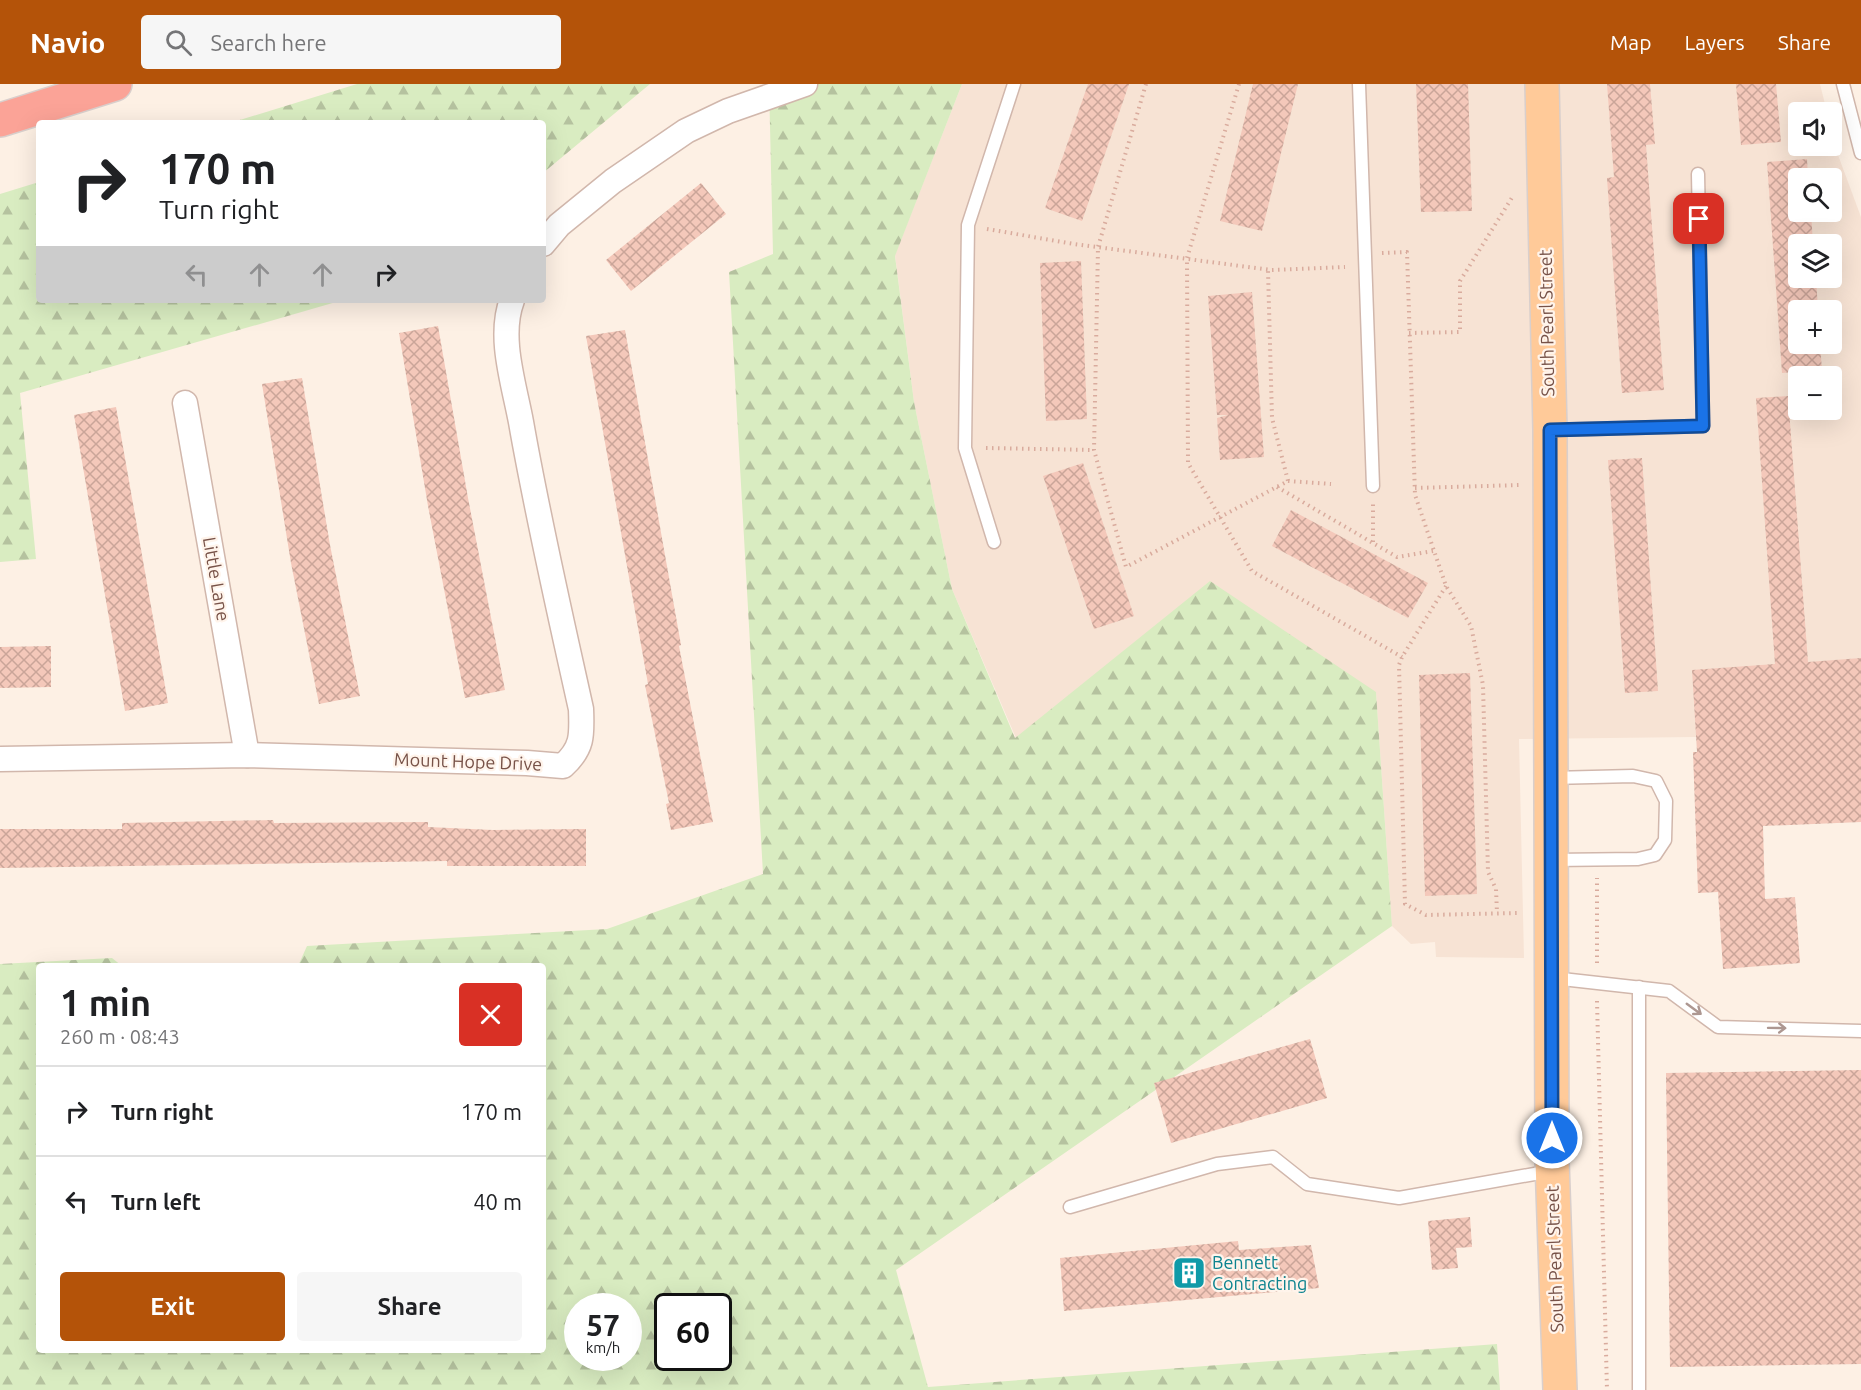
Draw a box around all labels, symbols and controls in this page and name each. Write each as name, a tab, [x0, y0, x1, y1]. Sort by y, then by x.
search box	[141, 15, 561, 69]
icon: search	[162, 26, 195, 59]
text: Navio	[30, 27, 105, 58]
text: Search here	[210, 30, 327, 55]
text: Map	[1610, 30, 1651, 54]
text: Layers	[1684, 30, 1745, 54]
text: Share	[1778, 30, 1831, 54]
map controls	[1788, 102, 1842, 420]
button: sound	[1788, 102, 1842, 156]
icon: right	[60, 144, 138, 222]
text: 170 m	[159, 145, 276, 192]
button: search	[1788, 168, 1842, 222]
pin	[1673, 193, 1724, 244]
text: Turn right	[159, 194, 279, 224]
icon: arrive	[1682, 202, 1715, 235]
button: layers	[1788, 234, 1842, 288]
street label: South Pearl Street	[1535, 249, 1557, 397]
icon: left	[180, 258, 213, 291]
icon: ahead	[243, 258, 276, 291]
icon: ahead	[306, 258, 339, 291]
icon: right	[369, 258, 402, 291]
button: +	[1788, 300, 1842, 354]
button: −	[1788, 366, 1842, 420]
street label: Little Lane	[200, 535, 234, 622]
street label: Mount Hope Drive	[394, 748, 542, 774]
text: 1 min	[60, 982, 151, 1023]
button: close	[459, 983, 522, 1046]
one-way arrow	[1685, 1003, 1701, 1015]
one-way arrow	[1766, 1023, 1786, 1034]
text: 260 m · 08:43	[60, 1025, 180, 1048]
icon: right	[60, 1095, 93, 1128]
text: Turn right	[111, 1099, 213, 1124]
text: 170 m	[461, 1099, 522, 1124]
position arrow	[1520, 1106, 1584, 1170]
icon: left	[60, 1185, 93, 1218]
street label: South Pearl Street	[1541, 1185, 1567, 1333]
text: Turn left	[111, 1189, 201, 1214]
text: 40 m	[473, 1189, 522, 1214]
place label: Bennett Contracting	[1212, 1252, 1307, 1293]
building icon: Bennett Contracting	[1171, 1255, 1207, 1291]
button: Exit	[60, 1272, 285, 1341]
button: Share	[297, 1272, 522, 1341]
speed limit sign: 60	[654, 1293, 732, 1371]
text: 57	[586, 1308, 620, 1342]
text: km/h	[586, 1339, 620, 1356]

